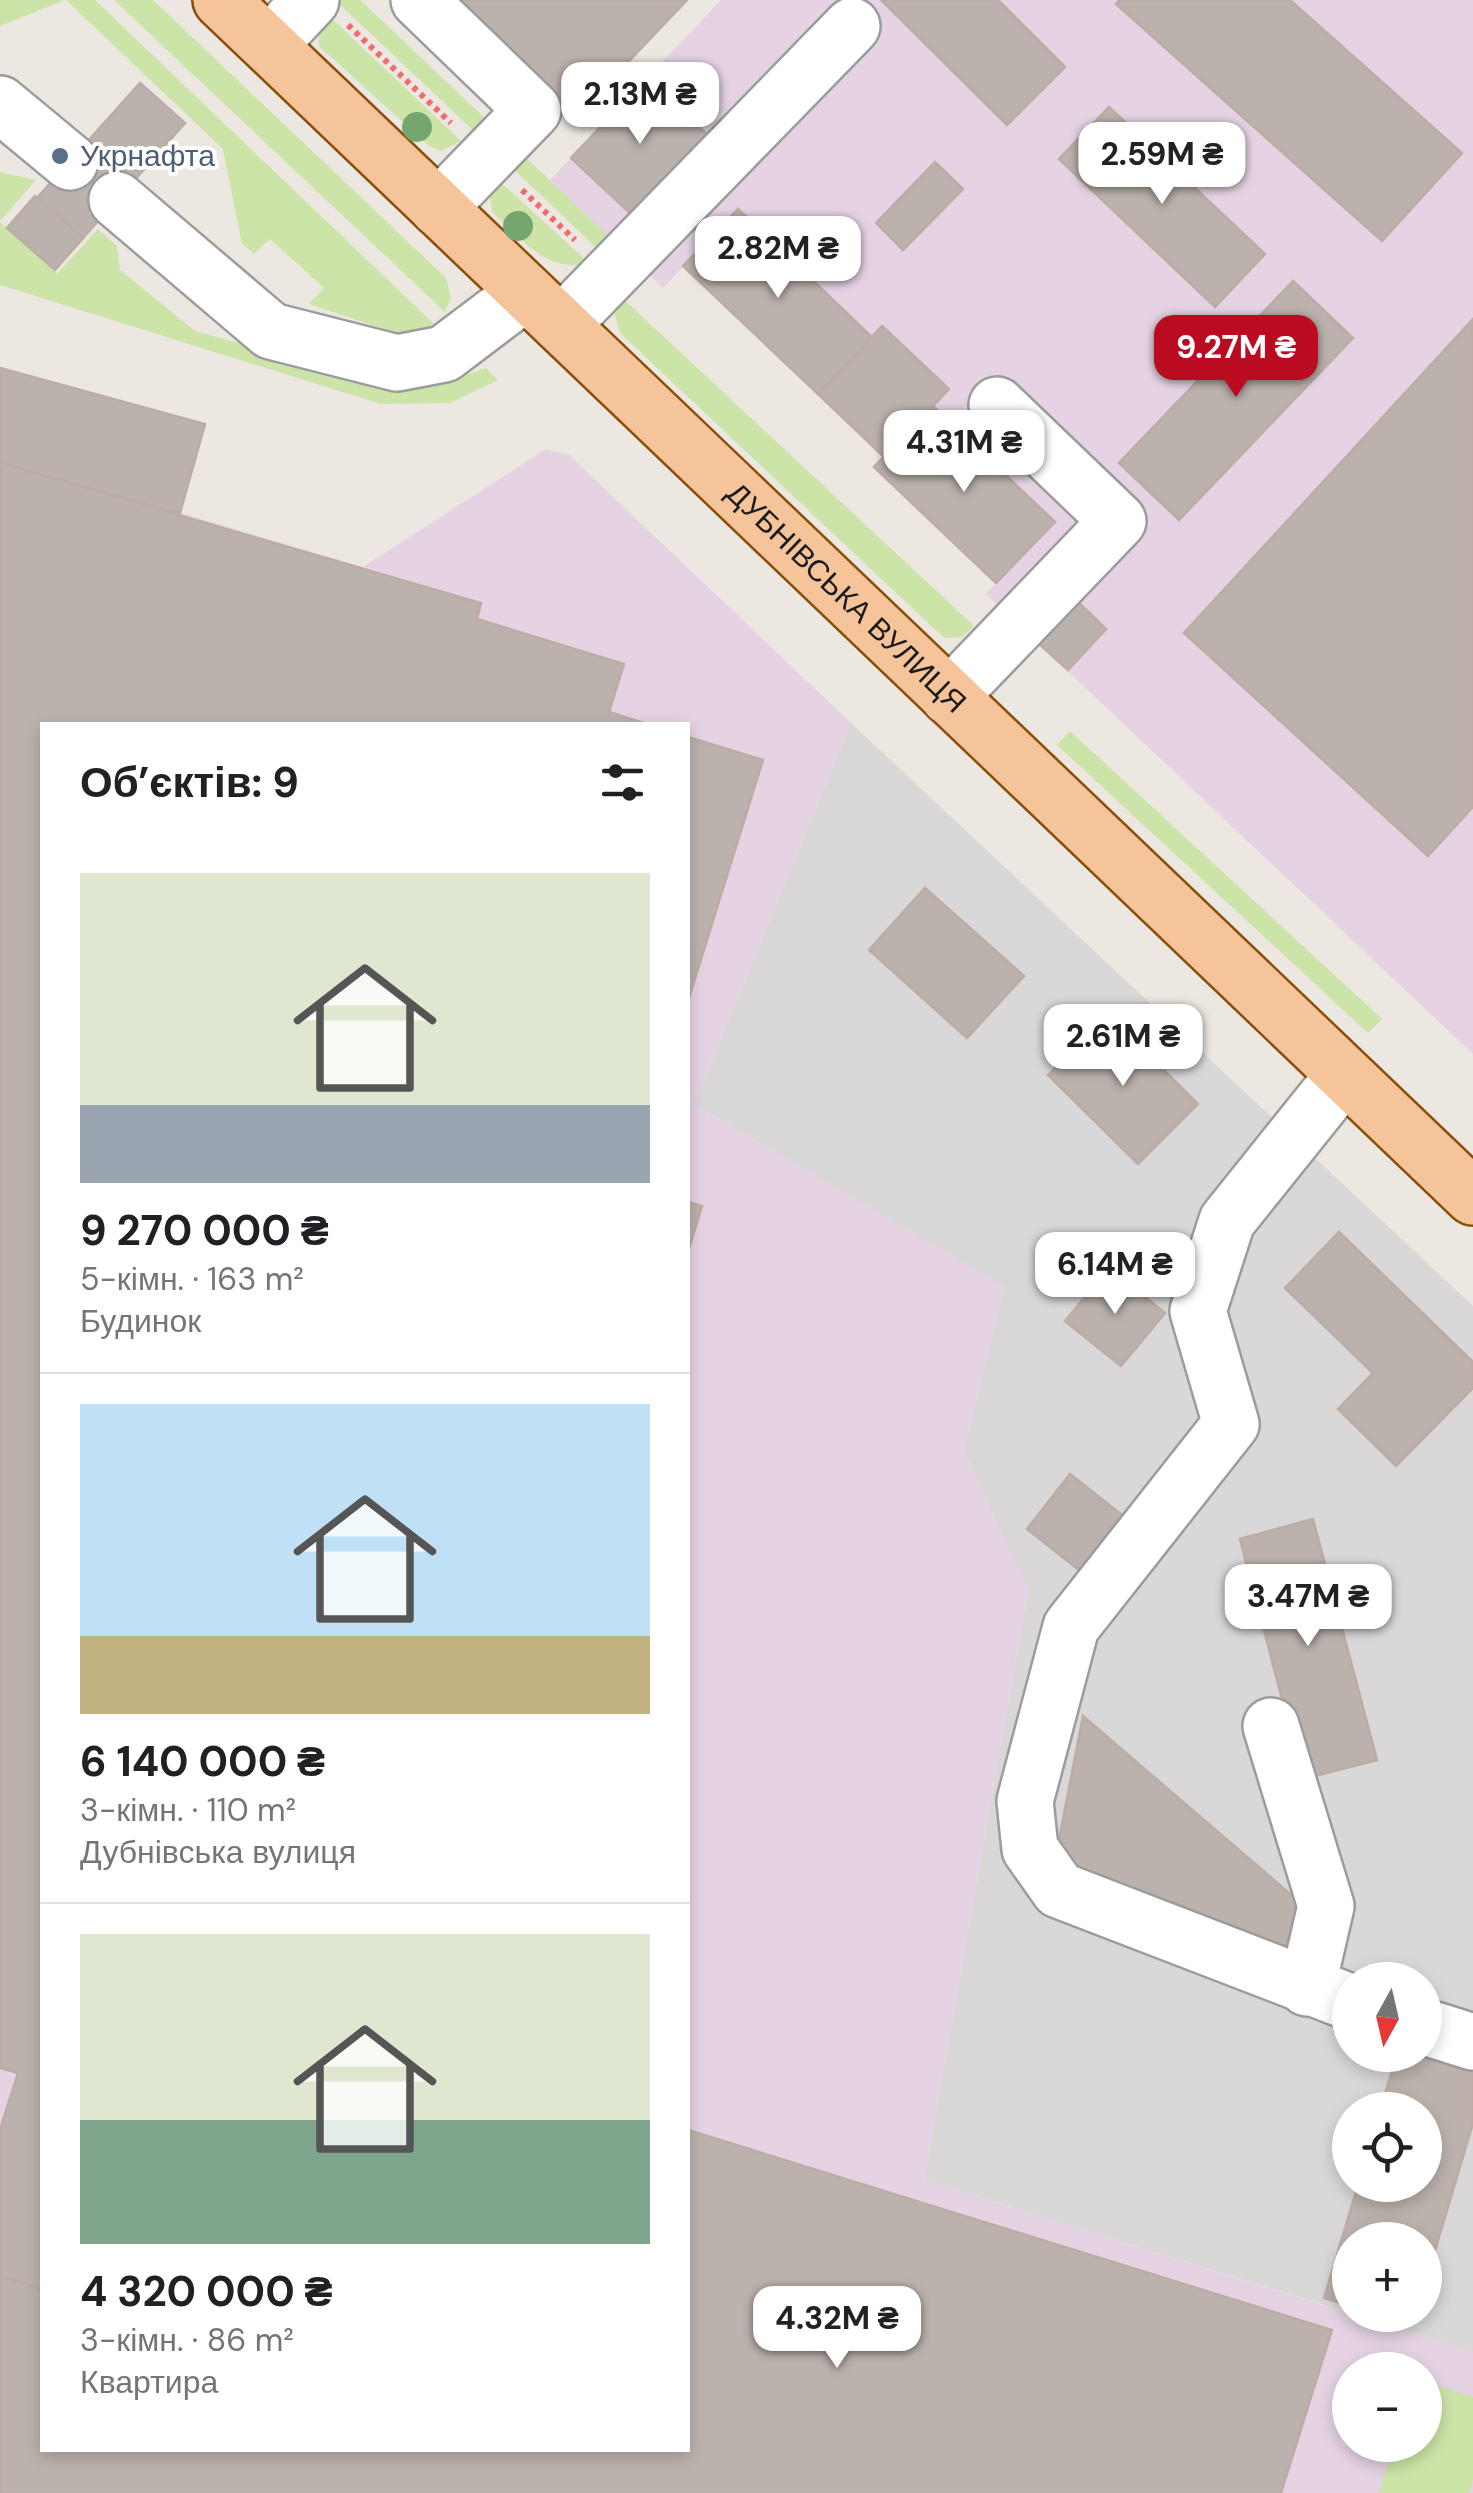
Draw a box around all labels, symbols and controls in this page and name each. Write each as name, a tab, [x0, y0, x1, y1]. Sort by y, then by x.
pin: 2.13M ₴	[548, 62, 732, 147]
text: 2.13M ₴	[583, 73, 697, 115]
pin: 2.59M ₴	[1070, 122, 1254, 207]
text: 2.59M ₴	[1100, 133, 1224, 175]
place label: Укрнафта	[80, 136, 215, 175]
marker: Укрнафта	[49, 145, 71, 167]
pin: 2.82M ₴	[686, 216, 870, 301]
text: 2.82M ₴	[717, 227, 839, 269]
pin: 9.27M ₴	[1144, 315, 1328, 400]
text: 9.27M ₴	[1176, 326, 1296, 368]
pin: 4.31M ₴	[872, 410, 1056, 495]
text: 4.31M ₴	[906, 421, 1022, 463]
street label: ДУБНІВСЬКА ВУЛИЦЯ	[718, 474, 975, 721]
text: Об’єктів: 9	[80, 755, 299, 810]
icon: filters	[595, 755, 650, 810]
icon: home	[275, 938, 455, 1118]
pin: 2.61M ₴	[1031, 1004, 1215, 1089]
text: 2.61M ₴	[1066, 1015, 1180, 1057]
text: 9 270 000 ₴	[80, 1203, 329, 1258]
pin: 6.14M ₴	[1023, 1232, 1207, 1317]
text: 6.14M ₴	[1057, 1243, 1173, 1285]
text: 5-кімн. · 163 m²	[80, 1258, 304, 1300]
text: Будинок	[80, 1300, 201, 1342]
icon: home	[275, 1469, 455, 1649]
pin: 3.47M ₴	[1216, 1564, 1400, 1649]
text: 3.47M ₴	[1247, 1575, 1369, 1617]
text: 6 140 000 ₴	[80, 1734, 325, 1789]
text: 3-кімн. · 110 m²	[80, 1789, 296, 1831]
text: Дубнівська вулиця	[80, 1831, 356, 1873]
north arrow	[1332, 1962, 1442, 2072]
map controls	[1332, 1962, 1442, 2462]
icon: home	[275, 1999, 455, 2179]
button: locate	[1332, 2092, 1442, 2202]
button: +	[1332, 2222, 1442, 2332]
text: 4 320 000 ₴	[80, 2264, 333, 2319]
pin: 4.32M ₴	[745, 2286, 929, 2371]
text: 4.32M ₴	[775, 2297, 899, 2339]
text: 3-кімн. · 86 m²	[80, 2319, 294, 2361]
button: −	[1332, 2352, 1442, 2462]
text: Квартира	[80, 2361, 218, 2403]

